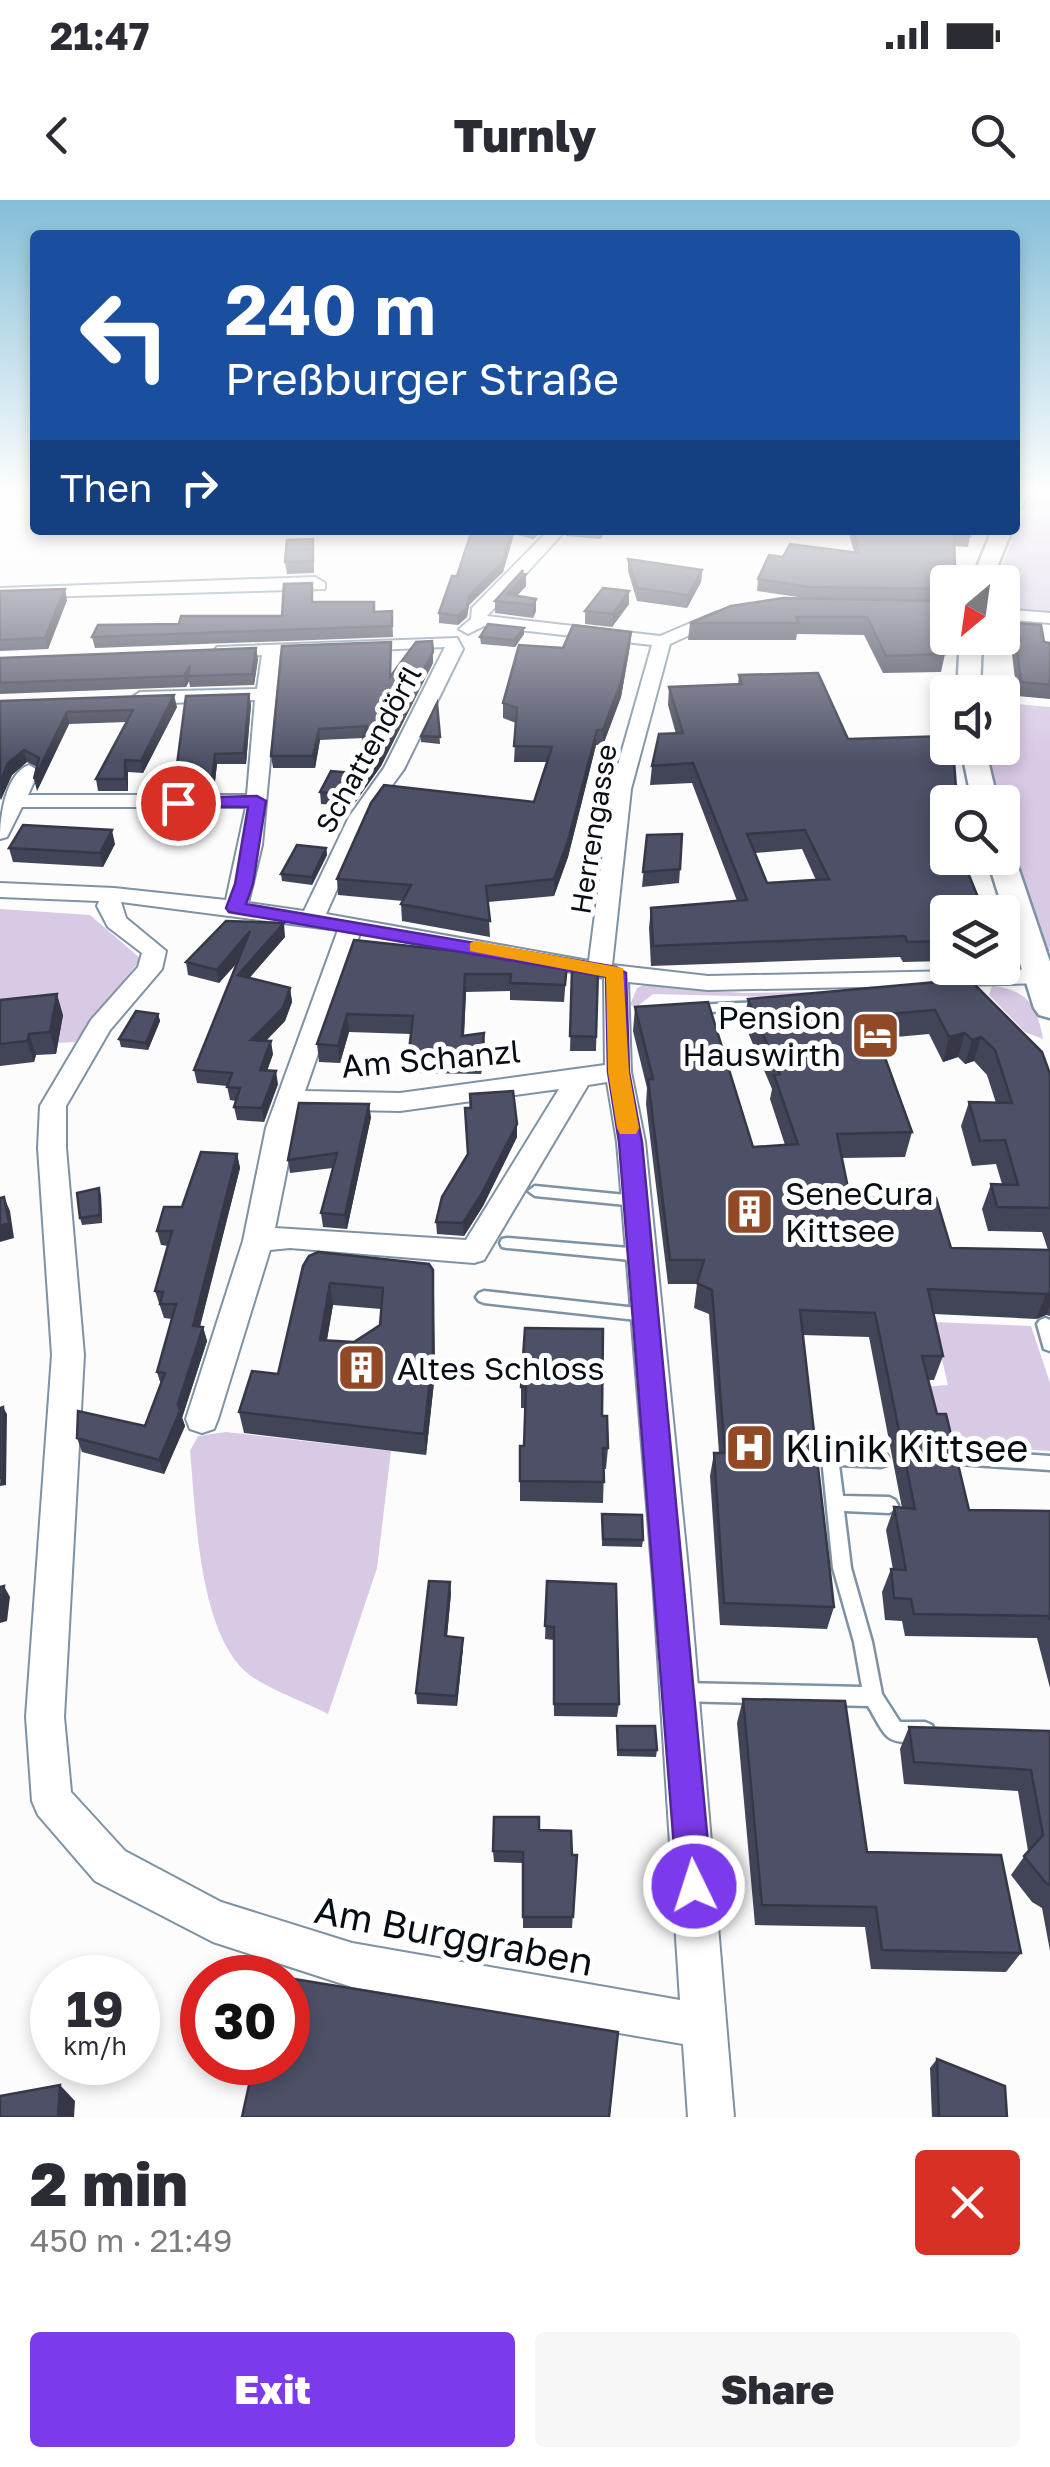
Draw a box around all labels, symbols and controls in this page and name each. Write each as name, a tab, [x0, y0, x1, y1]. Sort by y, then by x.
text: 21:47	[50, 13, 149, 58]
icon: back	[30, 108, 85, 163]
text: Turnly	[454, 108, 596, 162]
icon: search	[965, 108, 1020, 163]
text: 240 m	[225, 266, 436, 350]
icon: left	[60, 270, 190, 400]
text: Preßburger Straße	[225, 351, 619, 405]
icon: right	[172, 460, 227, 515]
text: Then	[60, 465, 152, 510]
north arrow	[930, 565, 1020, 655]
map controls	[930, 565, 1020, 985]
street label: Schattendörfl	[308, 660, 428, 838]
button: sound	[930, 675, 1020, 765]
street label: Herrengasse	[563, 742, 623, 916]
pin	[136, 761, 221, 846]
icon: arrive	[151, 776, 206, 831]
button: search	[930, 785, 1020, 875]
button: layers	[930, 895, 1020, 985]
place label: Pension Hauswirth	[682, 998, 841, 1073]
hotel icon: Pension Hauswirth	[850, 1009, 902, 1061]
street label: Am Schanzl	[340, 1031, 522, 1085]
place label: SeneCura Kittsee	[785, 1174, 934, 1249]
building icon: SeneCura Kittsee	[724, 1185, 776, 1237]
building icon: Altes Schloss	[336, 1342, 388, 1394]
place label: Altes Schloss	[397, 1349, 604, 1387]
hospital icon: Klinik Kittsee	[724, 1421, 776, 1473]
place label: Klinik Kittsee	[785, 1425, 1028, 1470]
position arrow	[642, 1834, 746, 1938]
street label: Am Burggraben	[311, 1886, 597, 1984]
speed limit sign: 30	[180, 1955, 310, 2085]
text: 19	[66, 1978, 124, 2038]
text: km/h	[63, 2030, 127, 2061]
text: 2 min	[30, 2147, 188, 2219]
button: close	[915, 2150, 1020, 2255]
text: 450 m · 21:49	[30, 2221, 232, 2259]
button: Exit	[30, 2332, 515, 2447]
button: Share	[535, 2332, 1020, 2447]

